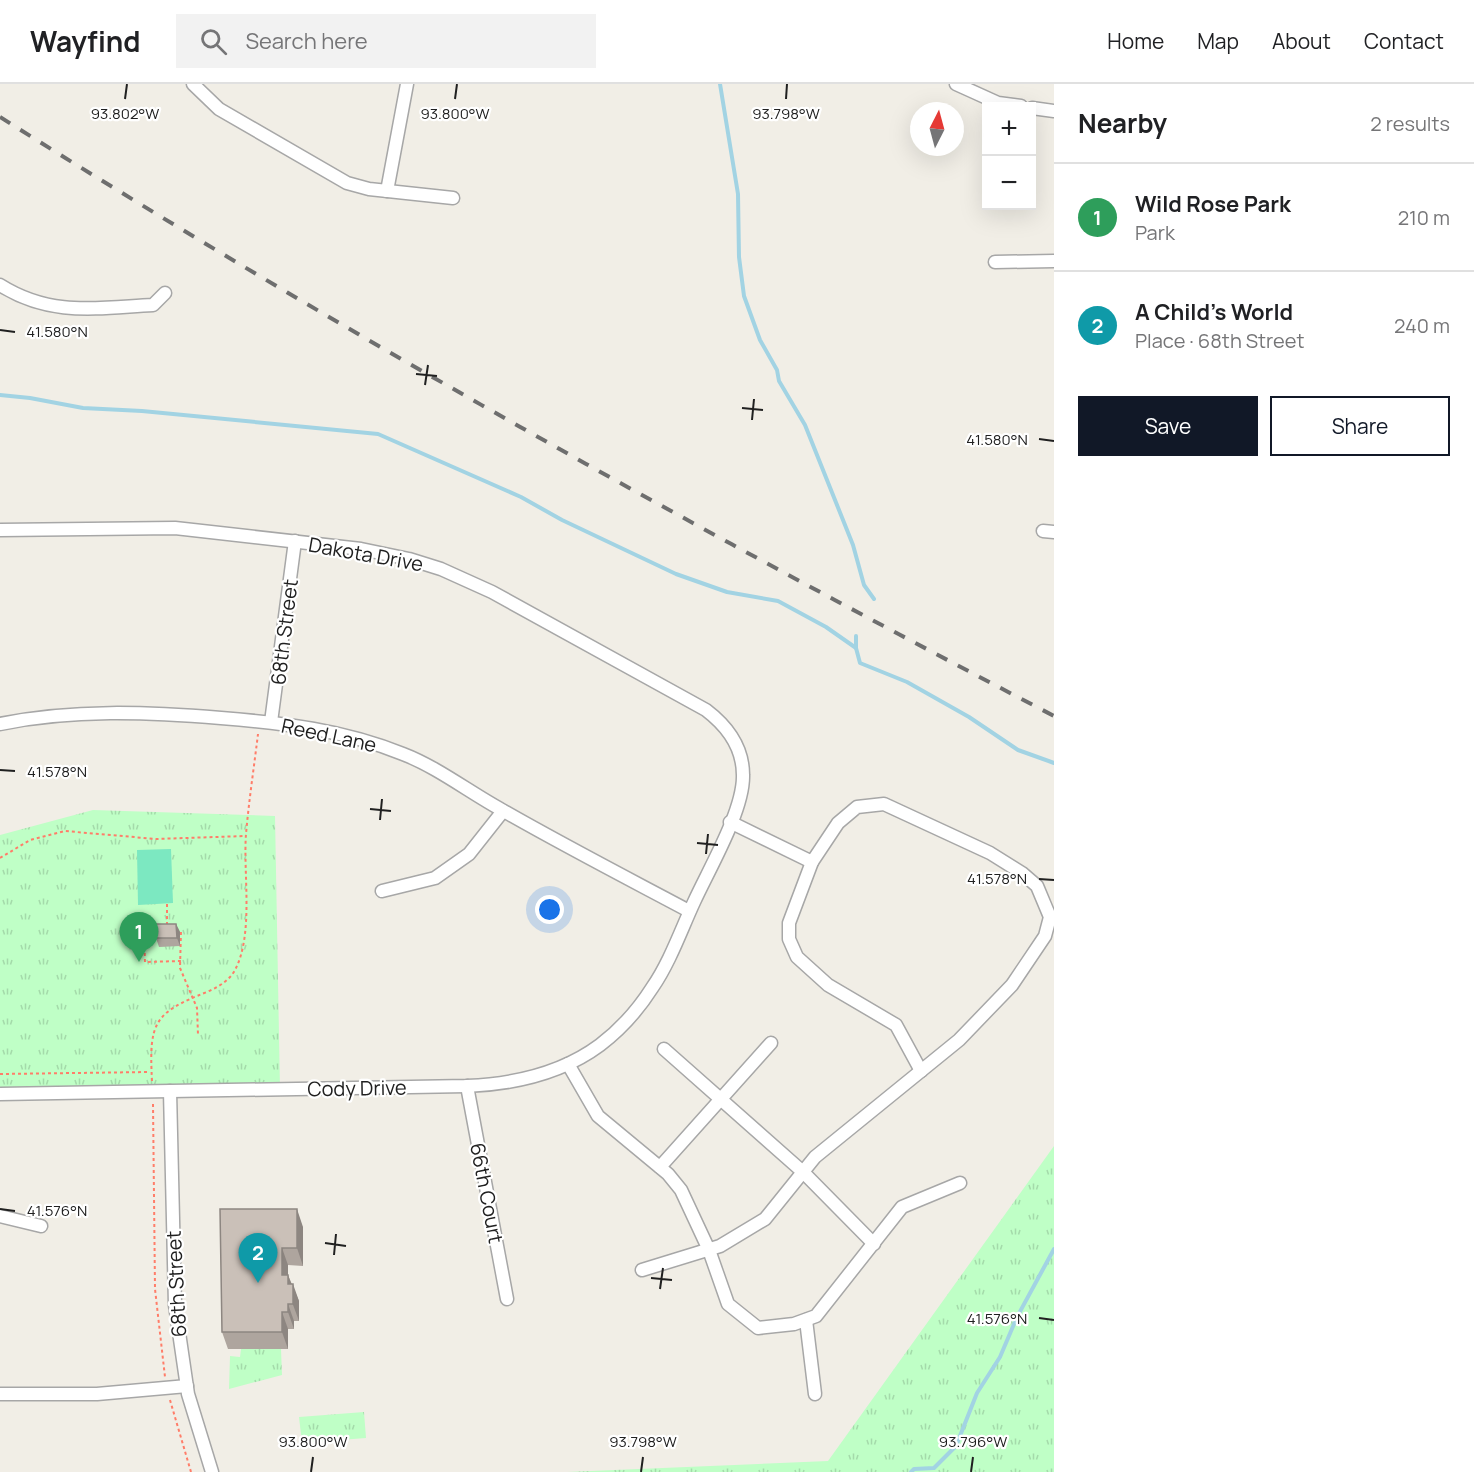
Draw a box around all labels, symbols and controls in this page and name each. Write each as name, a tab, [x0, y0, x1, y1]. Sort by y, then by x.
search box	[176, 14, 596, 68]
text: Wayfind	[30, 22, 140, 60]
icon: search	[197, 25, 230, 58]
text: Search here	[245, 26, 368, 56]
text: Home	[1107, 27, 1164, 55]
text: Map	[1197, 27, 1239, 55]
text: About	[1272, 27, 1331, 55]
text: Contact	[1364, 27, 1444, 55]
north arrow	[910, 102, 964, 156]
map controls	[982, 102, 1036, 210]
button: +	[982, 102, 1036, 156]
text: 93.802°W	[91, 103, 159, 124]
text: 93.800°W	[420, 103, 490, 124]
text: 93.798°W	[752, 103, 820, 124]
text: Nearby	[1078, 105, 1167, 141]
text: 2 results	[1370, 110, 1450, 137]
button: −	[982, 156, 1036, 210]
text: Wild Rose Park	[1135, 189, 1291, 219]
text: 1	[1093, 204, 1102, 231]
text: 210 m	[1398, 204, 1450, 231]
text: Park	[1135, 219, 1175, 246]
text: A Child's World	[1135, 297, 1293, 327]
text: 2	[1092, 312, 1103, 339]
text: 240 m	[1394, 312, 1450, 339]
text: 41.580°N	[26, 321, 88, 342]
text: Place · 68th Street	[1135, 327, 1305, 354]
button: Save	[1078, 396, 1258, 456]
button: Share	[1270, 396, 1450, 456]
text: 41.580°N	[966, 429, 1028, 450]
street label: Dakota Drive	[307, 531, 425, 577]
street label: 68th Street	[264, 577, 304, 687]
street label: Reed Lane	[279, 712, 379, 758]
text: 41.578°N	[27, 761, 87, 782]
text: 41.578°N	[967, 868, 1027, 889]
your location	[535, 895, 564, 924]
pin: 1	[120, 912, 158, 962]
street label: Cody Drive	[307, 1074, 407, 1102]
street label: 66th Court	[464, 1140, 510, 1246]
text: 41.576°N	[27, 1200, 87, 1221]
street label: 68th Street	[160, 1230, 192, 1338]
pin: 2	[238, 1234, 278, 1283]
text: 41.576°N	[967, 1308, 1027, 1329]
text: 93.800°W	[278, 1431, 348, 1452]
text: 93.798°W	[609, 1431, 677, 1452]
text: 93.796°W	[939, 1431, 1007, 1452]

